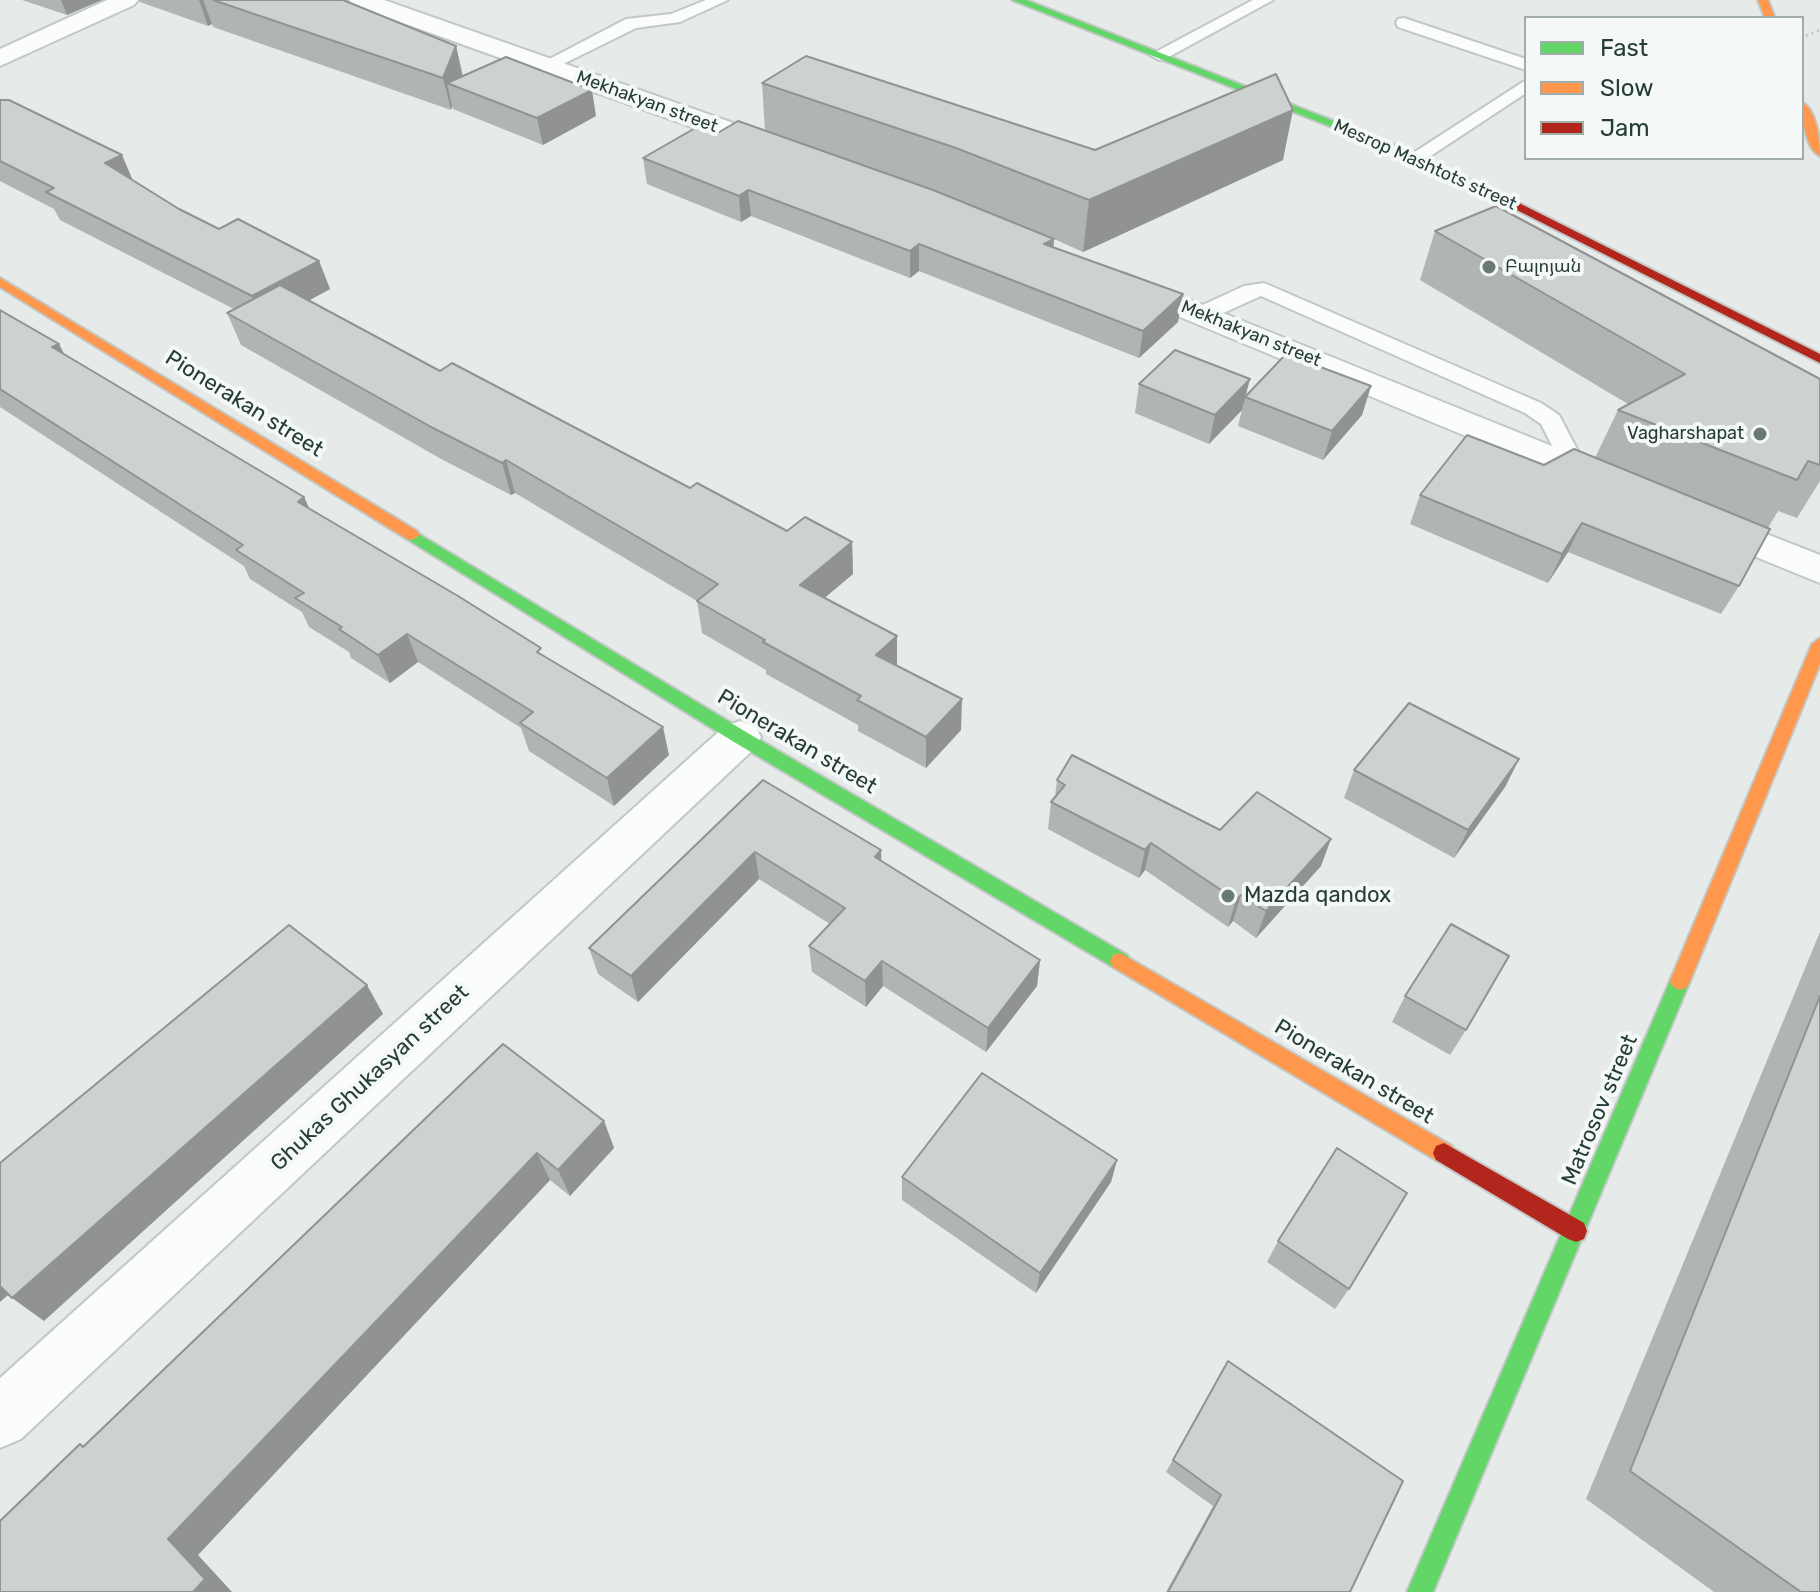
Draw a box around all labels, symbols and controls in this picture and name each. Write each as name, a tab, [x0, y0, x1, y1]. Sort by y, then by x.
legend	[1524, 16, 1804, 160]
text: Fast	[1600, 34, 1648, 62]
street label: Mekhakyan street	[573, 66, 721, 138]
text: Slow	[1600, 74, 1653, 102]
text: Jam	[1600, 114, 1650, 142]
street label: Mesrop Mashtots street	[1330, 115, 1520, 215]
place label: Բալոյան	[1505, 256, 1581, 278]
marker: Բալոյան	[1480, 258, 1498, 276]
street label: Mekhakyan street	[1178, 296, 1324, 372]
street label: Pionerakan street	[160, 345, 328, 463]
place label: Vagharshapat	[1627, 423, 1744, 445]
marker: Vagharshapat	[1751, 425, 1769, 443]
street label: Pionerakan street	[713, 684, 881, 800]
place label: Mazda qandox	[1244, 883, 1391, 909]
marker: Mazda qandox	[1219, 887, 1237, 905]
street label: Ghukas Ghukasyan street	[266, 979, 474, 1177]
street label: Pionerakan street	[1270, 1014, 1438, 1130]
street label: Matrosov street	[1556, 1031, 1644, 1189]

